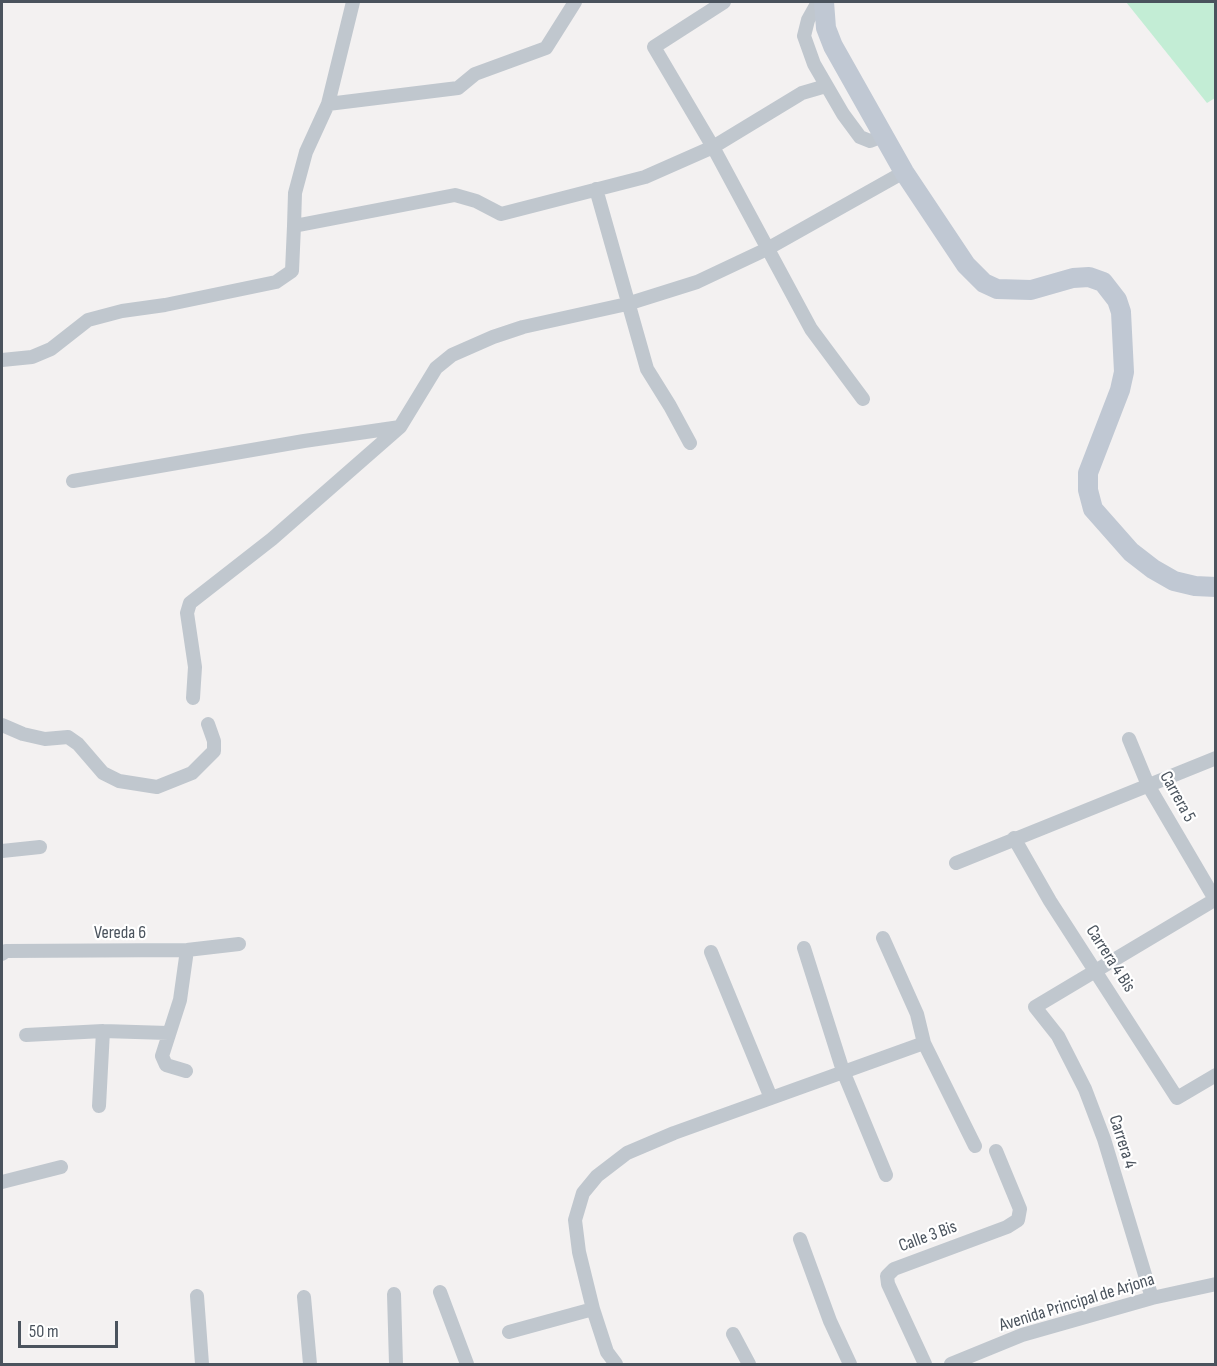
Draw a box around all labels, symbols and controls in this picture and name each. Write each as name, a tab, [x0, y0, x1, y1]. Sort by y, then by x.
street label: Carrera 5	[1154, 768, 1200, 826]
street label: Carrera 4 Bis	[1080, 921, 1140, 997]
street label: Vereda 6	[94, 922, 146, 944]
street label: Carrera 4	[1103, 1113, 1141, 1171]
street label: Calle 3 Bis	[896, 1217, 960, 1257]
street label: Avenida Principal de Arjona	[997, 1269, 1157, 1337]
scale bar	[21, 1309, 122, 1347]
text: 50 m	[29, 1321, 59, 1342]

